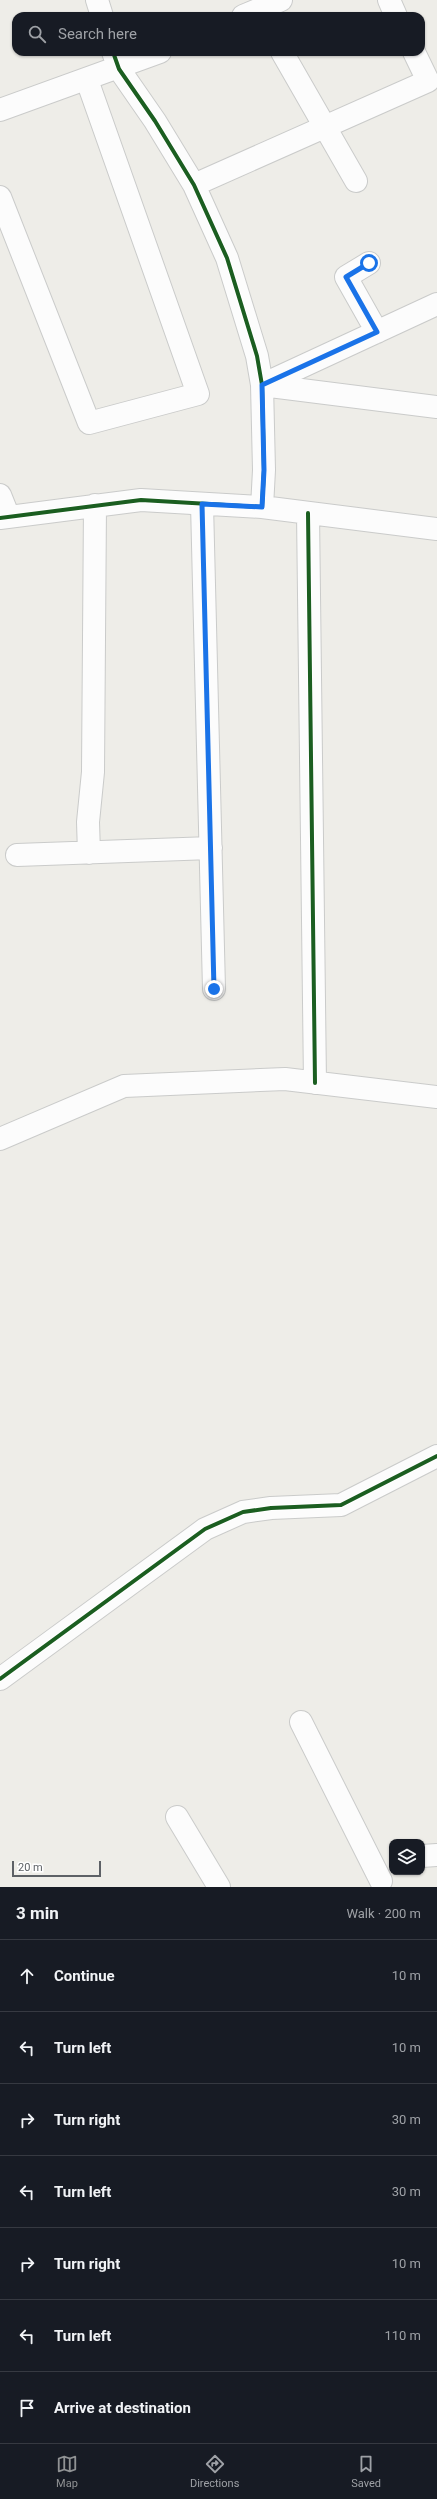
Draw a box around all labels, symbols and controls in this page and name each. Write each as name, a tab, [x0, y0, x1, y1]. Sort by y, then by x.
search box	[12, 12, 425, 56]
icon: search	[26, 23, 48, 45]
text: Search here	[58, 25, 137, 43]
route start	[360, 254, 378, 272]
route end	[205, 980, 223, 998]
map controls	[389, 1839, 425, 1875]
button: layers	[389, 1839, 425, 1875]
scale bar	[12, 1859, 101, 1878]
text: 20 m	[18, 1861, 43, 1874]
text: 3 min	[16, 1903, 59, 1923]
text: Walk · 200 m	[346, 1906, 421, 1921]
icon: ahead	[16, 1965, 38, 1987]
text: Continue	[54, 1967, 115, 1985]
text: 10 m	[392, 1968, 421, 1983]
icon: left	[16, 2037, 38, 2059]
text: Turn left	[54, 2039, 111, 2057]
text: 10 m	[392, 2040, 421, 2055]
icon: right	[16, 2109, 38, 2131]
text: Turn right	[54, 2111, 120, 2129]
text: 30 m	[392, 2112, 421, 2127]
icon: left	[16, 2181, 38, 2203]
text: Turn left	[54, 2183, 111, 2201]
text: 30 m	[392, 2184, 421, 2199]
icon: right	[16, 2253, 38, 2275]
text: Turn right	[54, 2255, 120, 2273]
text: 10 m	[392, 2256, 421, 2271]
icon: left	[16, 2325, 38, 2347]
text: Turn left	[54, 2327, 111, 2345]
text: 110 m	[384, 2328, 421, 2343]
icon: arrive	[16, 2397, 38, 2419]
text: Arrive at destination	[54, 2399, 191, 2417]
tab: Map	[56, 2453, 78, 2490]
tab: Directions	[190, 2453, 239, 2490]
tab: Saved	[351, 2453, 381, 2490]

